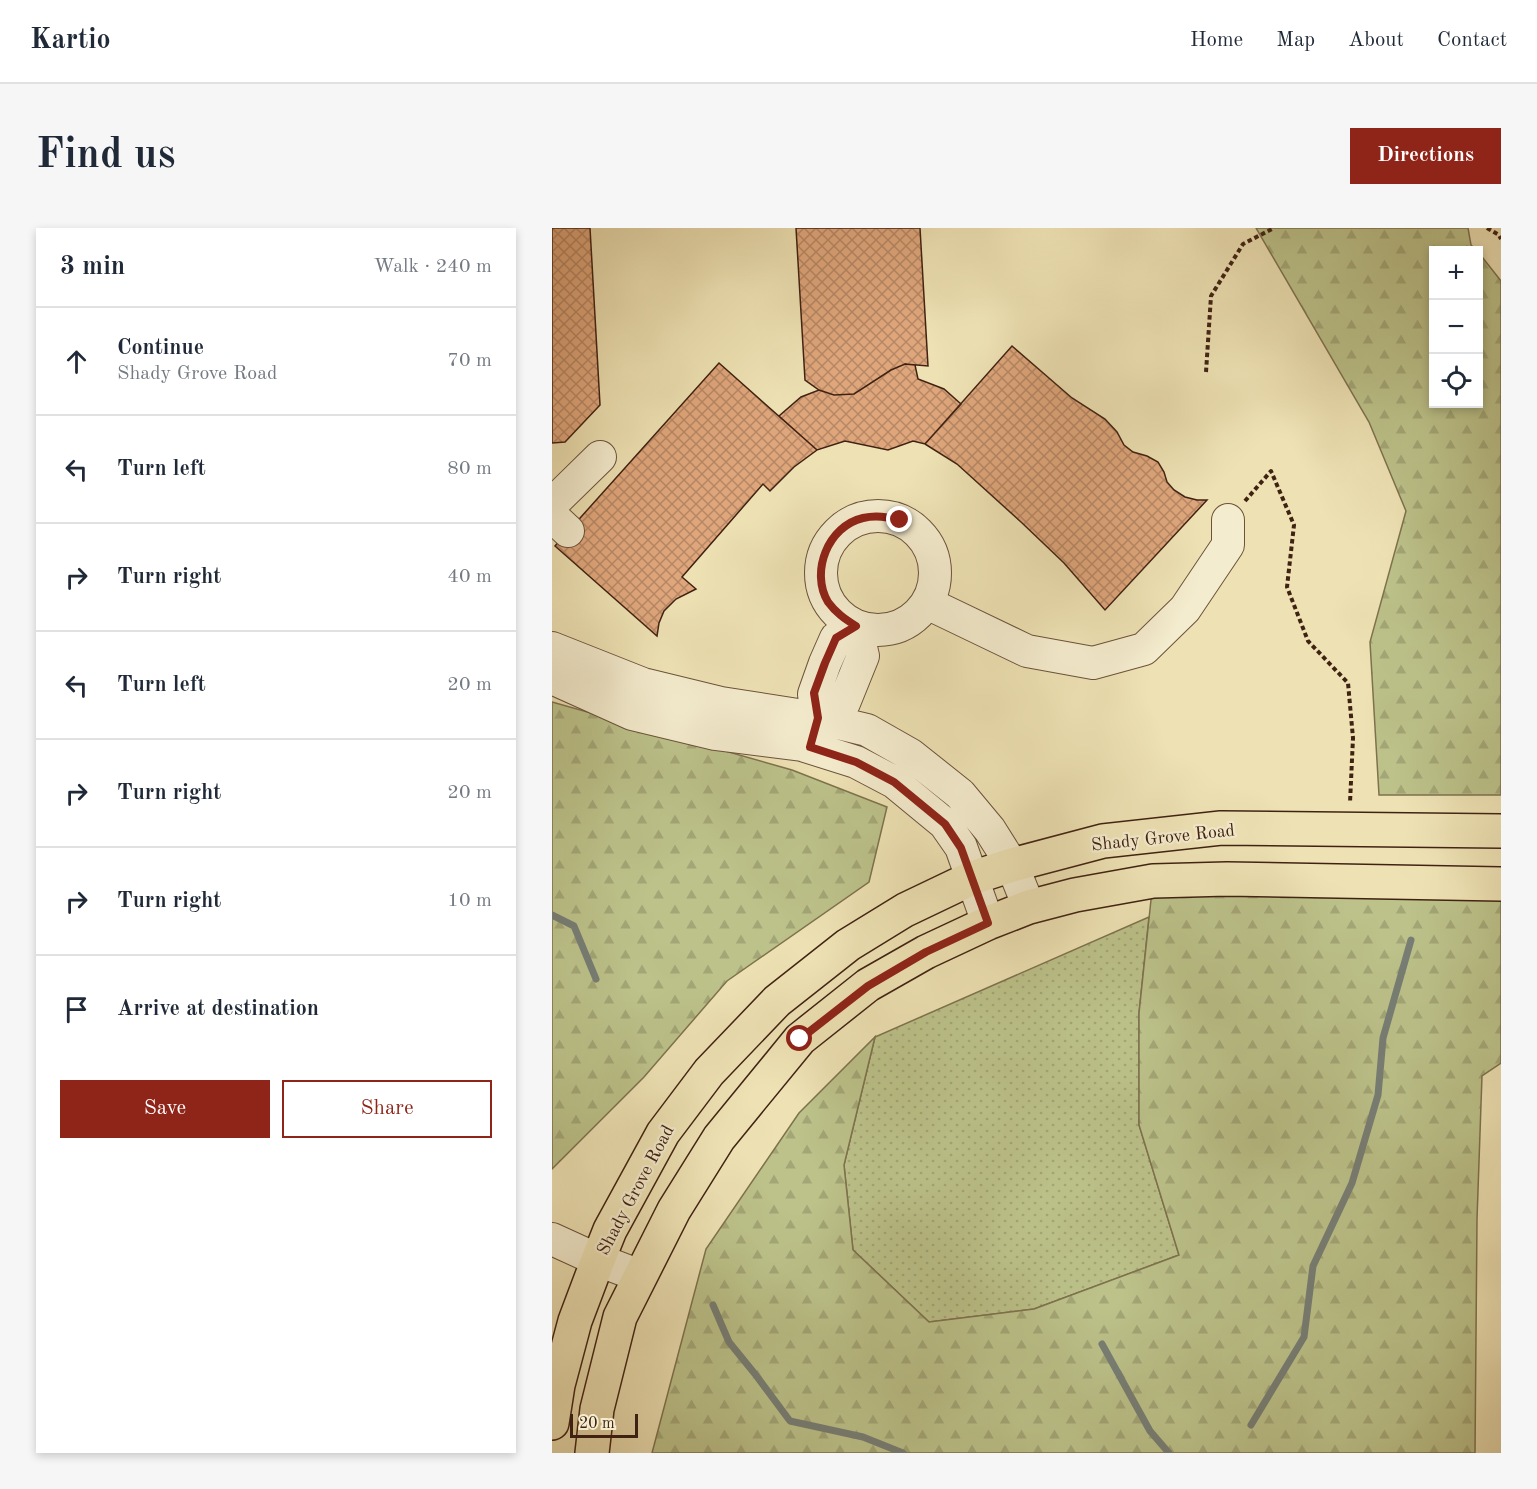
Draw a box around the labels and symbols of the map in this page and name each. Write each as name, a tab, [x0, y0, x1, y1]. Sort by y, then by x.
route end	[886, 506, 912, 532]
street label: Shady Grove Road	[1090, 821, 1236, 854]
route start	[786, 1025, 812, 1051]
street label: Shady Grove Road	[594, 1122, 678, 1258]
scale bar	[570, 1411, 638, 1438]

